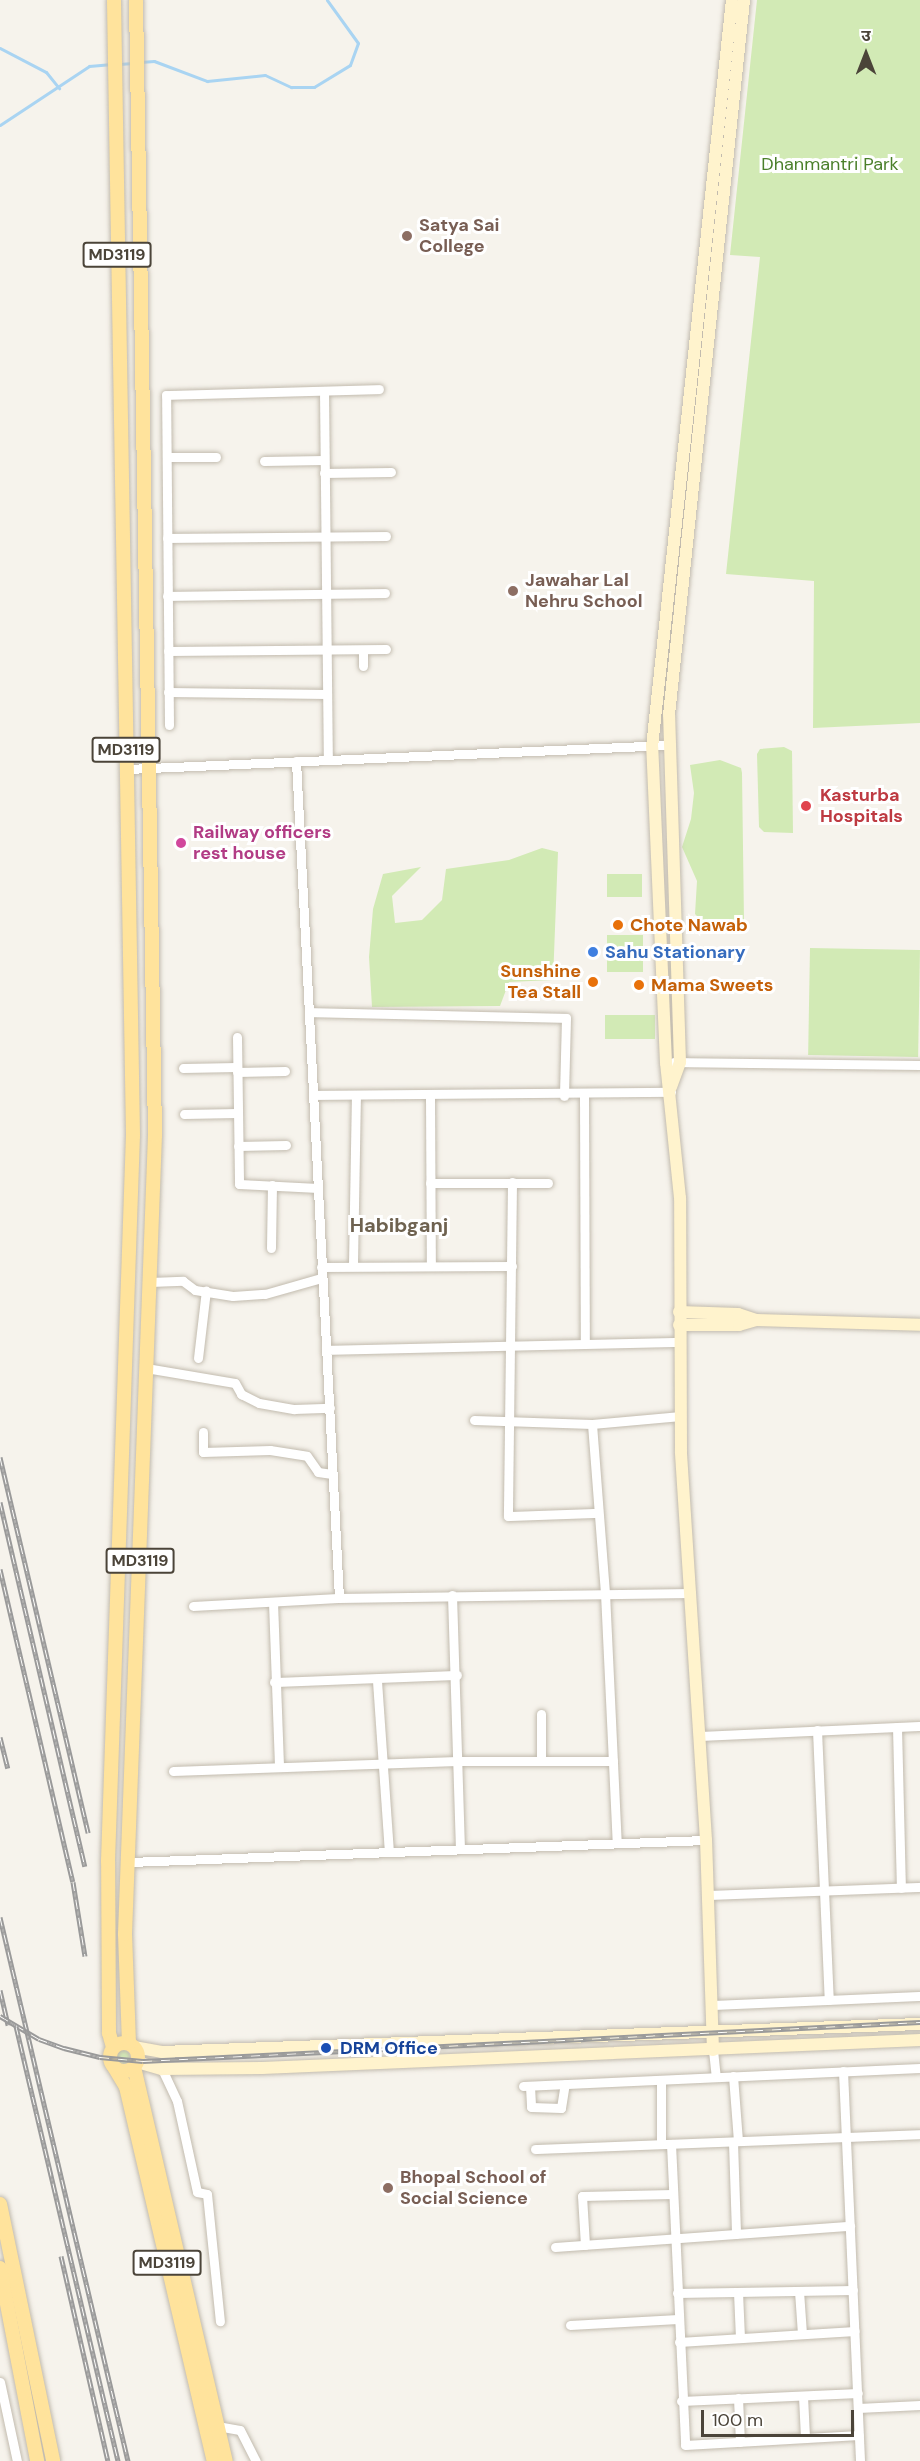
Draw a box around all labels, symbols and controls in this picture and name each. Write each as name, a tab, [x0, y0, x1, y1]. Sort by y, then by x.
north arrow	[836, 24, 896, 84]
text: उ	[861, 25, 871, 46]
park label: Dhanmantri Park	[761, 153, 899, 175]
place label: Satya Sai College	[419, 215, 499, 258]
marker: Satya Sai College	[400, 229, 414, 243]
road number: MD3119	[82, 242, 152, 268]
place label: Jawahar Lal Nehru School	[525, 570, 642, 612]
marker: Jawahar Lal Nehru School	[506, 584, 520, 598]
road number: MD3119	[92, 737, 160, 763]
place label: Kasturba Hospitals	[820, 785, 903, 828]
marker: Kasturba Hospitals	[797, 797, 815, 815]
place label: Railway officers rest house	[193, 822, 331, 864]
marker: Railway officers rest house	[174, 836, 188, 850]
place label: Chote Nawab	[630, 914, 748, 936]
marker: Chote Nawab	[611, 918, 625, 932]
place label: Sahu Stationary	[605, 941, 746, 963]
marker: Sahu Stationary	[586, 945, 600, 959]
place label: Sunshine Tea Stall	[500, 961, 581, 1004]
place label: Mama Sweets	[651, 974, 773, 996]
marker: Sunshine Tea Stall	[586, 975, 600, 989]
marker: Mama Sweets	[632, 978, 646, 992]
district label: Habibganj	[350, 1213, 448, 1237]
road number: MD3119	[106, 1548, 174, 1574]
place label: DRM Office	[340, 2037, 438, 2059]
marker: DRM Office	[317, 2039, 335, 2057]
place label: Bhopal School of Social Science	[400, 2167, 547, 2210]
marker: Bhopal School of Social Science	[381, 2181, 395, 2195]
road number: MD3119	[132, 2250, 201, 2276]
scale bar	[704, 2398, 857, 2436]
text: 100 m	[712, 2408, 763, 2432]

